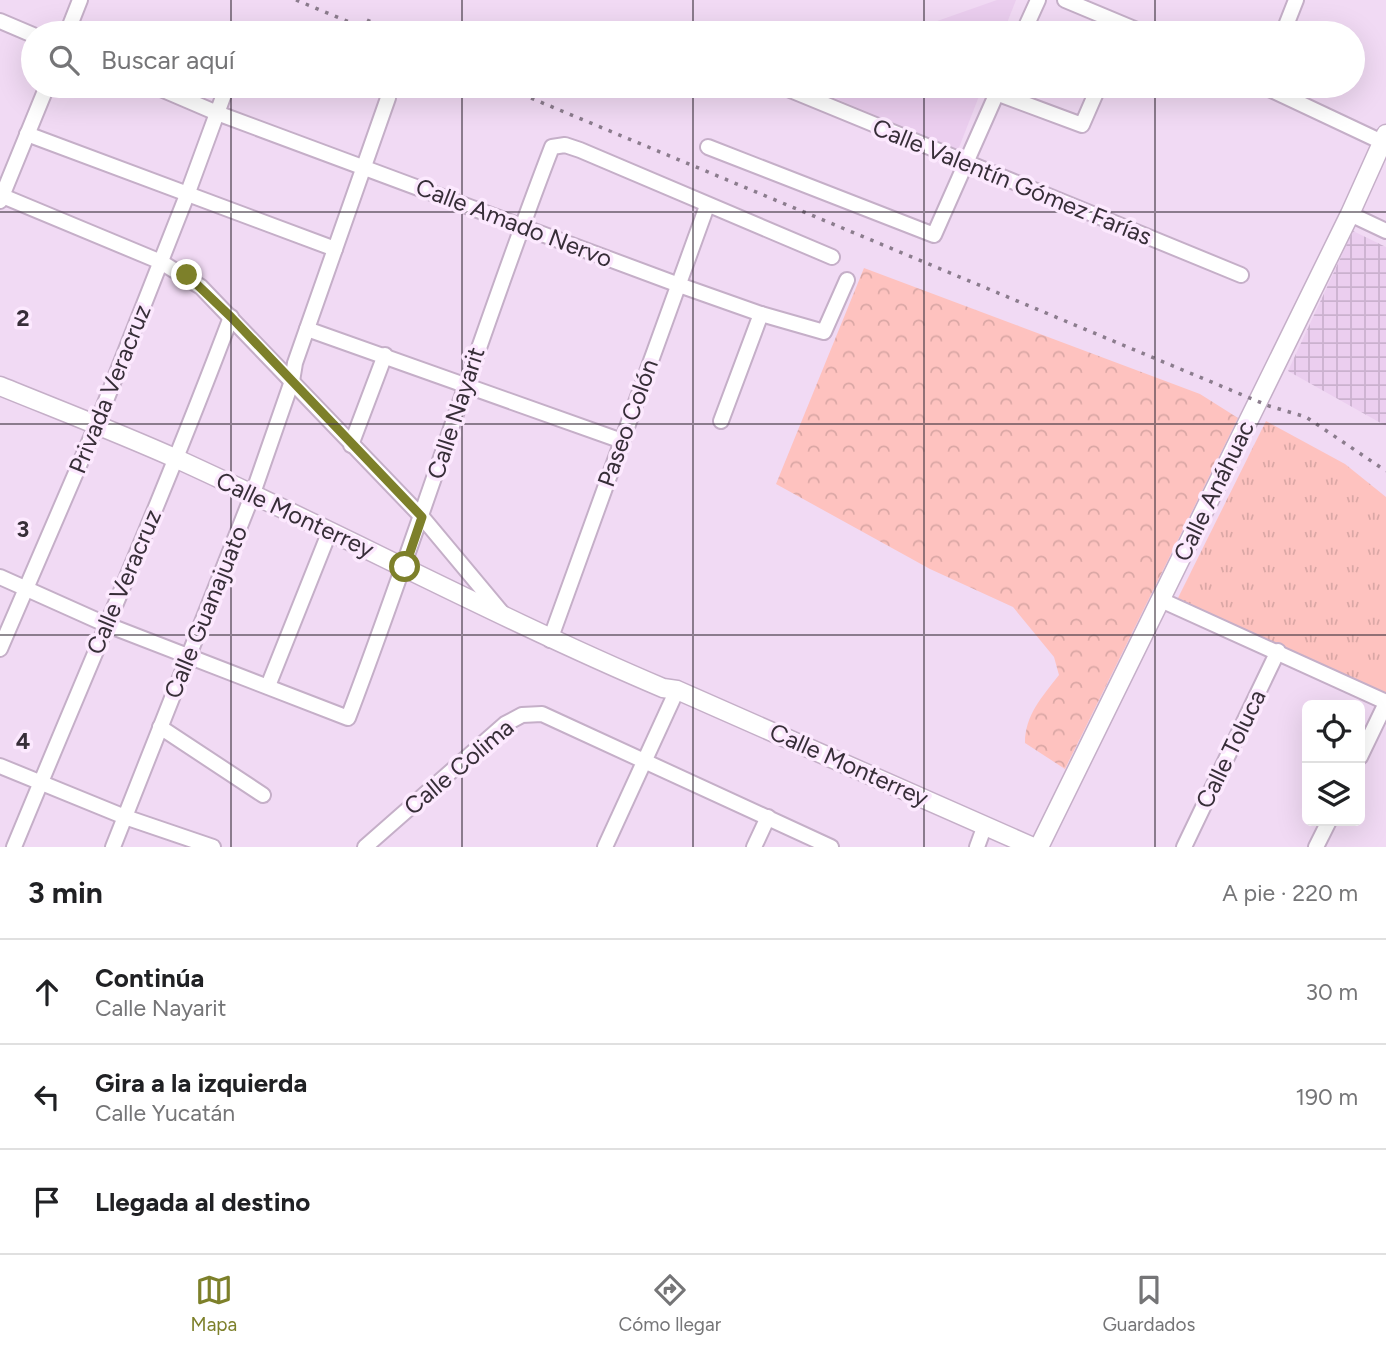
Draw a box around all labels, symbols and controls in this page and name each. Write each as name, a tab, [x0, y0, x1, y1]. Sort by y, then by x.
search box	[21, 21, 1365, 98]
icon: search	[45, 41, 83, 79]
text: Buscar aquí	[101, 44, 235, 76]
street label: Calle Valentín Gómez Farías	[868, 112, 1156, 251]
street label: Calle Amado Nervo	[412, 172, 616, 273]
route end	[171, 259, 202, 290]
street label: Privada Veracruz	[62, 300, 157, 477]
text: 2	[16, 304, 30, 332]
street label: Calle Nayarit	[421, 343, 490, 483]
street label: Paseo Colón	[591, 355, 664, 491]
street label: Calle Anáhuac	[1167, 416, 1260, 566]
street label: Calle Monterrey	[212, 465, 379, 564]
street label: Calle Veracruz	[80, 505, 167, 659]
text: 3	[17, 515, 29, 543]
street label: Calle Guanajuato	[158, 521, 253, 702]
route start	[389, 551, 420, 582]
street label: Calle Toluca	[1189, 685, 1272, 813]
map controls	[1302, 700, 1365, 826]
button: locate	[1302, 700, 1365, 763]
street label: Calle Colima	[398, 712, 519, 821]
street label: Calle Monterrey	[765, 717, 933, 813]
text: 4	[16, 727, 30, 755]
button: layers	[1302, 763, 1365, 826]
text: 3 min	[28, 874, 103, 911]
text: A pie · 220 m	[1222, 879, 1358, 907]
text: Continúa	[95, 962, 204, 994]
icon: ahead	[28, 973, 66, 1011]
text: 30 m	[1305, 978, 1358, 1006]
text: Calle Nayarit	[95, 994, 226, 1022]
text: Gira a la izquierda	[95, 1067, 307, 1099]
icon: left	[28, 1078, 66, 1116]
text: 190 m	[1295, 1083, 1358, 1111]
text: Calle Yucatán	[95, 1099, 235, 1127]
icon: arrive	[28, 1183, 66, 1221]
text: Llegada al destino	[95, 1186, 310, 1218]
tab: Mapa	[191, 1271, 237, 1336]
tab: Cómo llegar	[619, 1271, 721, 1336]
tab: Guardados	[1102, 1271, 1195, 1336]

